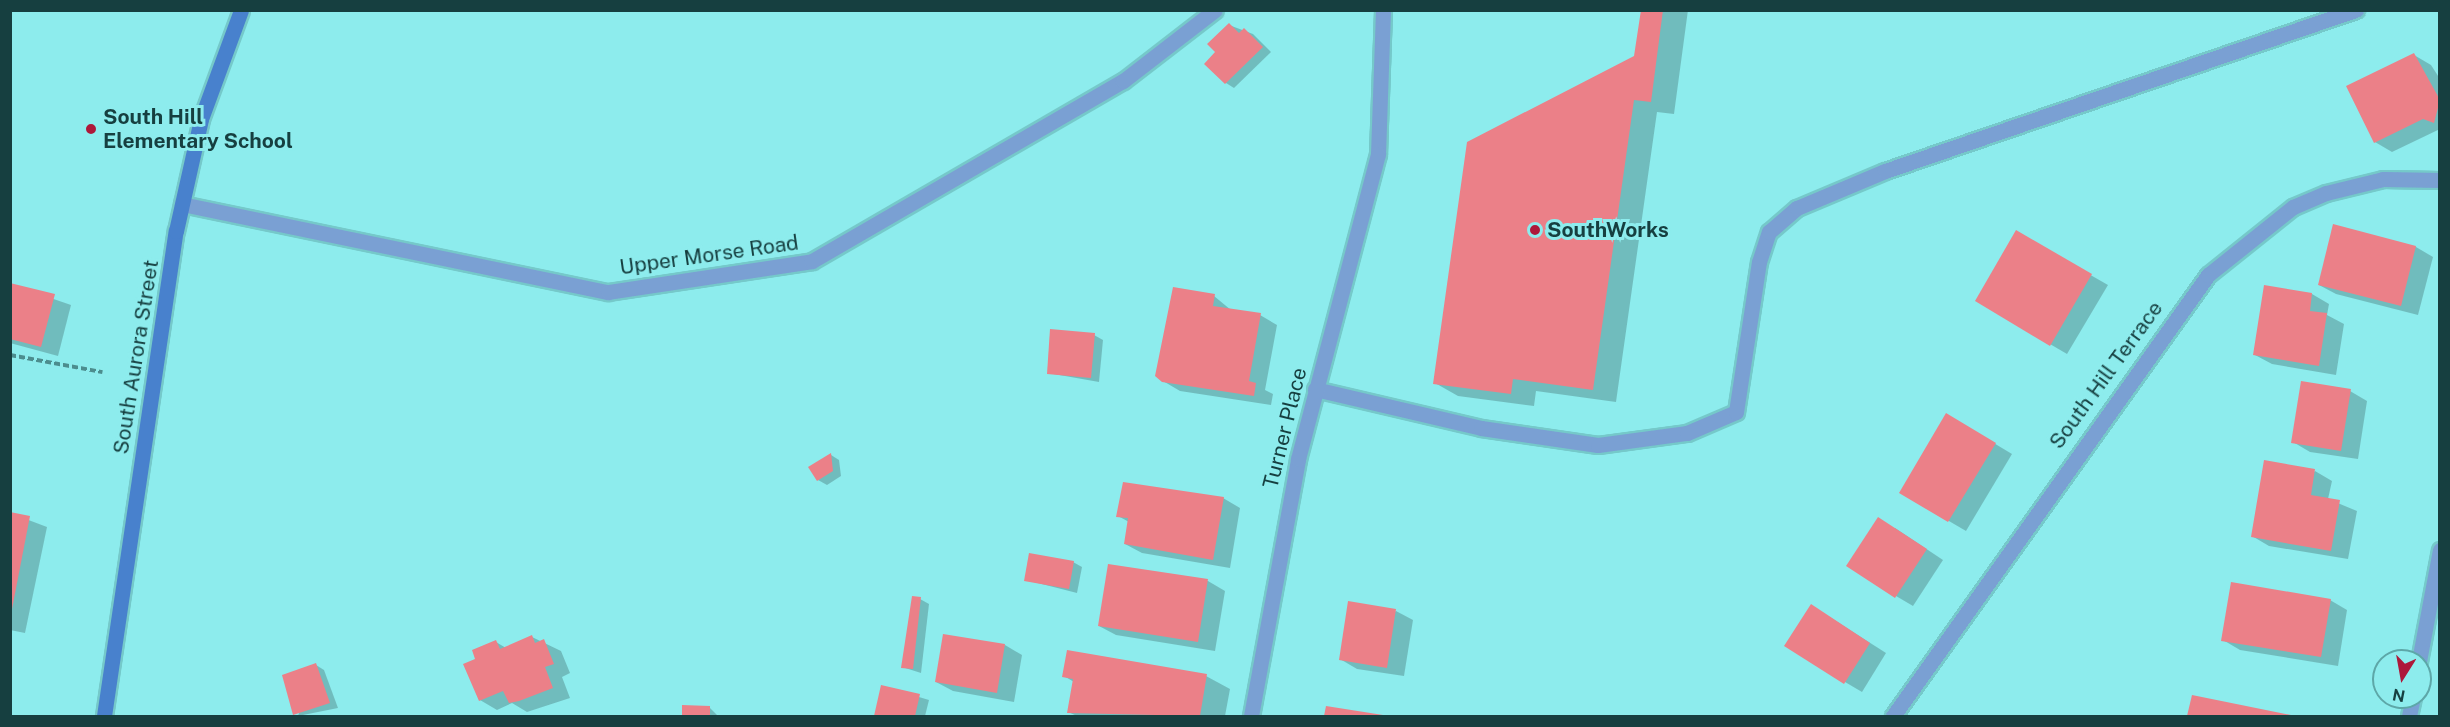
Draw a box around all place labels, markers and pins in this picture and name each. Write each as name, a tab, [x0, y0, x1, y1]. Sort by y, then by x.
place label: South Hill Elementary School	[103, 104, 293, 154]
marker: South Hill Elementary School	[84, 122, 98, 136]
place label: SouthWorks	[1547, 217, 1669, 243]
marker: SouthWorks	[1528, 223, 1542, 237]

